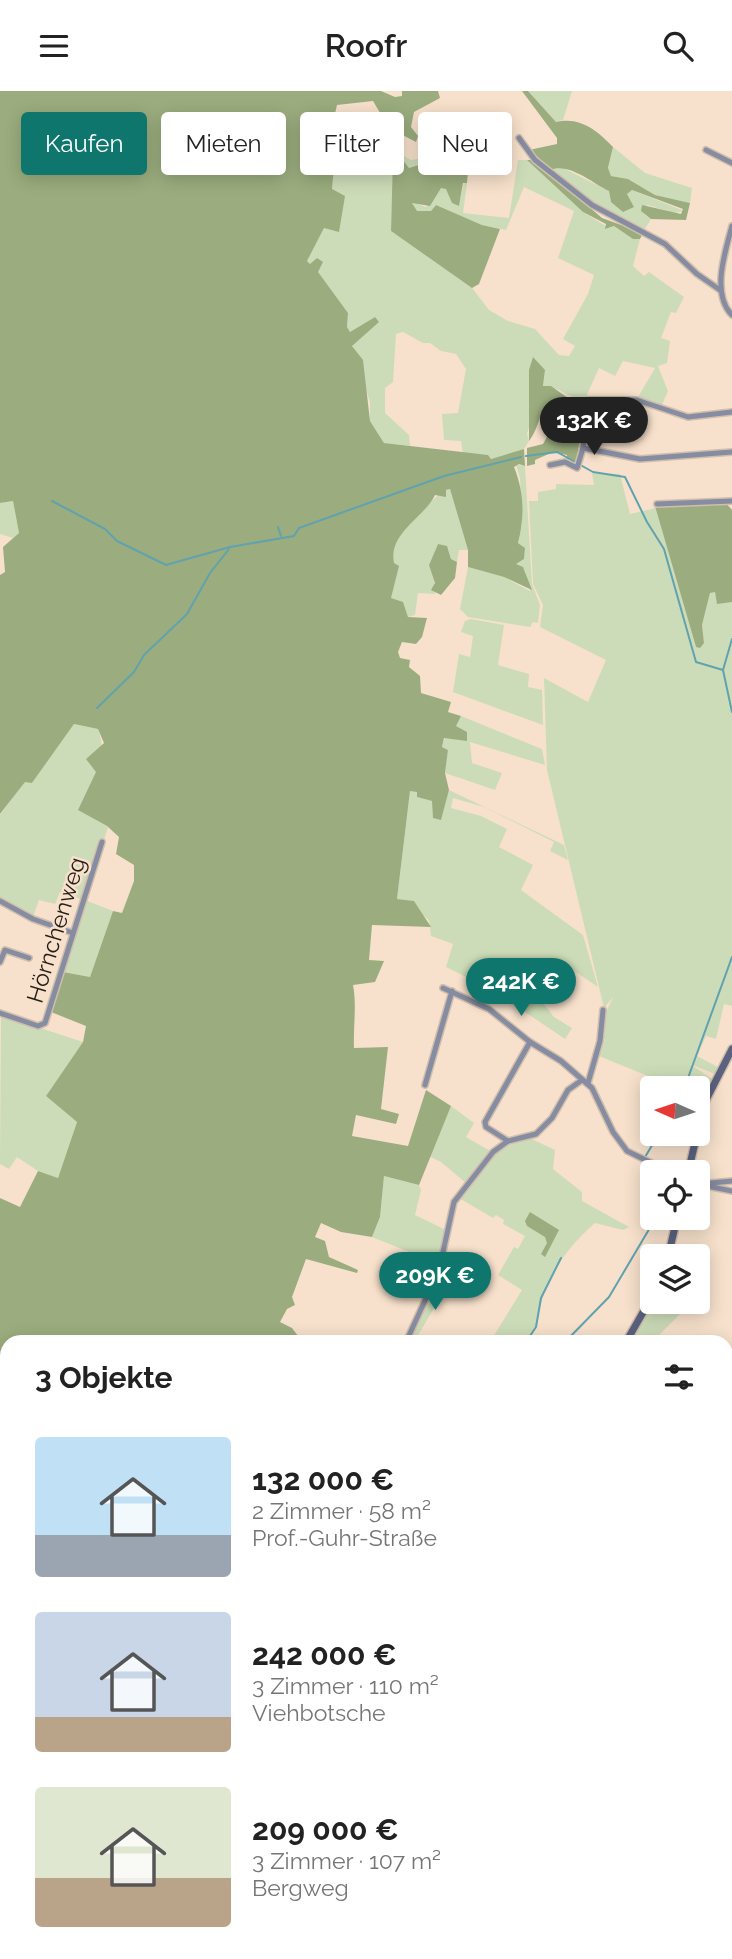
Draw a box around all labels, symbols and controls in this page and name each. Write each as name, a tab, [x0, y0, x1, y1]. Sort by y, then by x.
icon: menu	[35, 27, 73, 65]
text: Roofr	[325, 27, 407, 64]
icon: search	[659, 27, 697, 65]
chip: Kaufen	[21, 112, 147, 175]
chip: Mieten	[161, 112, 286, 175]
chip: Filter	[300, 112, 404, 175]
chip: Neu	[418, 112, 512, 175]
pin: 132K €	[537, 397, 651, 457]
text: 132K €	[556, 406, 632, 433]
street label: Hörnchenweg	[21, 854, 90, 1006]
pin: 242K €	[464, 958, 578, 1018]
text: 242K €	[482, 967, 560, 994]
north arrow	[640, 1076, 710, 1146]
map controls	[640, 1076, 710, 1314]
button: locate	[640, 1160, 710, 1230]
button: layers	[640, 1244, 710, 1314]
pin: 209K €	[378, 1253, 492, 1312]
text: 209K €	[395, 1261, 475, 1288]
icon: filters	[660, 1358, 698, 1396]
text: 3 Objekte	[35, 1360, 172, 1395]
text: 132 000 €	[252, 1462, 394, 1497]
icon: home	[91, 1465, 175, 1549]
text: 2 Zimmer · 58 m²	[252, 1497, 431, 1524]
text: Prof.-Guhr-Straße	[252, 1524, 437, 1551]
text: 242 000 €	[252, 1637, 397, 1672]
icon: home	[91, 1640, 175, 1724]
text: 3 Zimmer · 110 m²	[252, 1672, 439, 1699]
text: Viehbotsche	[252, 1699, 386, 1726]
text: 209 000 €	[252, 1812, 399, 1847]
icon: home	[91, 1815, 175, 1899]
text: 3 Zimmer · 107 m²	[252, 1847, 441, 1874]
text: Bergweg	[252, 1874, 349, 1901]

